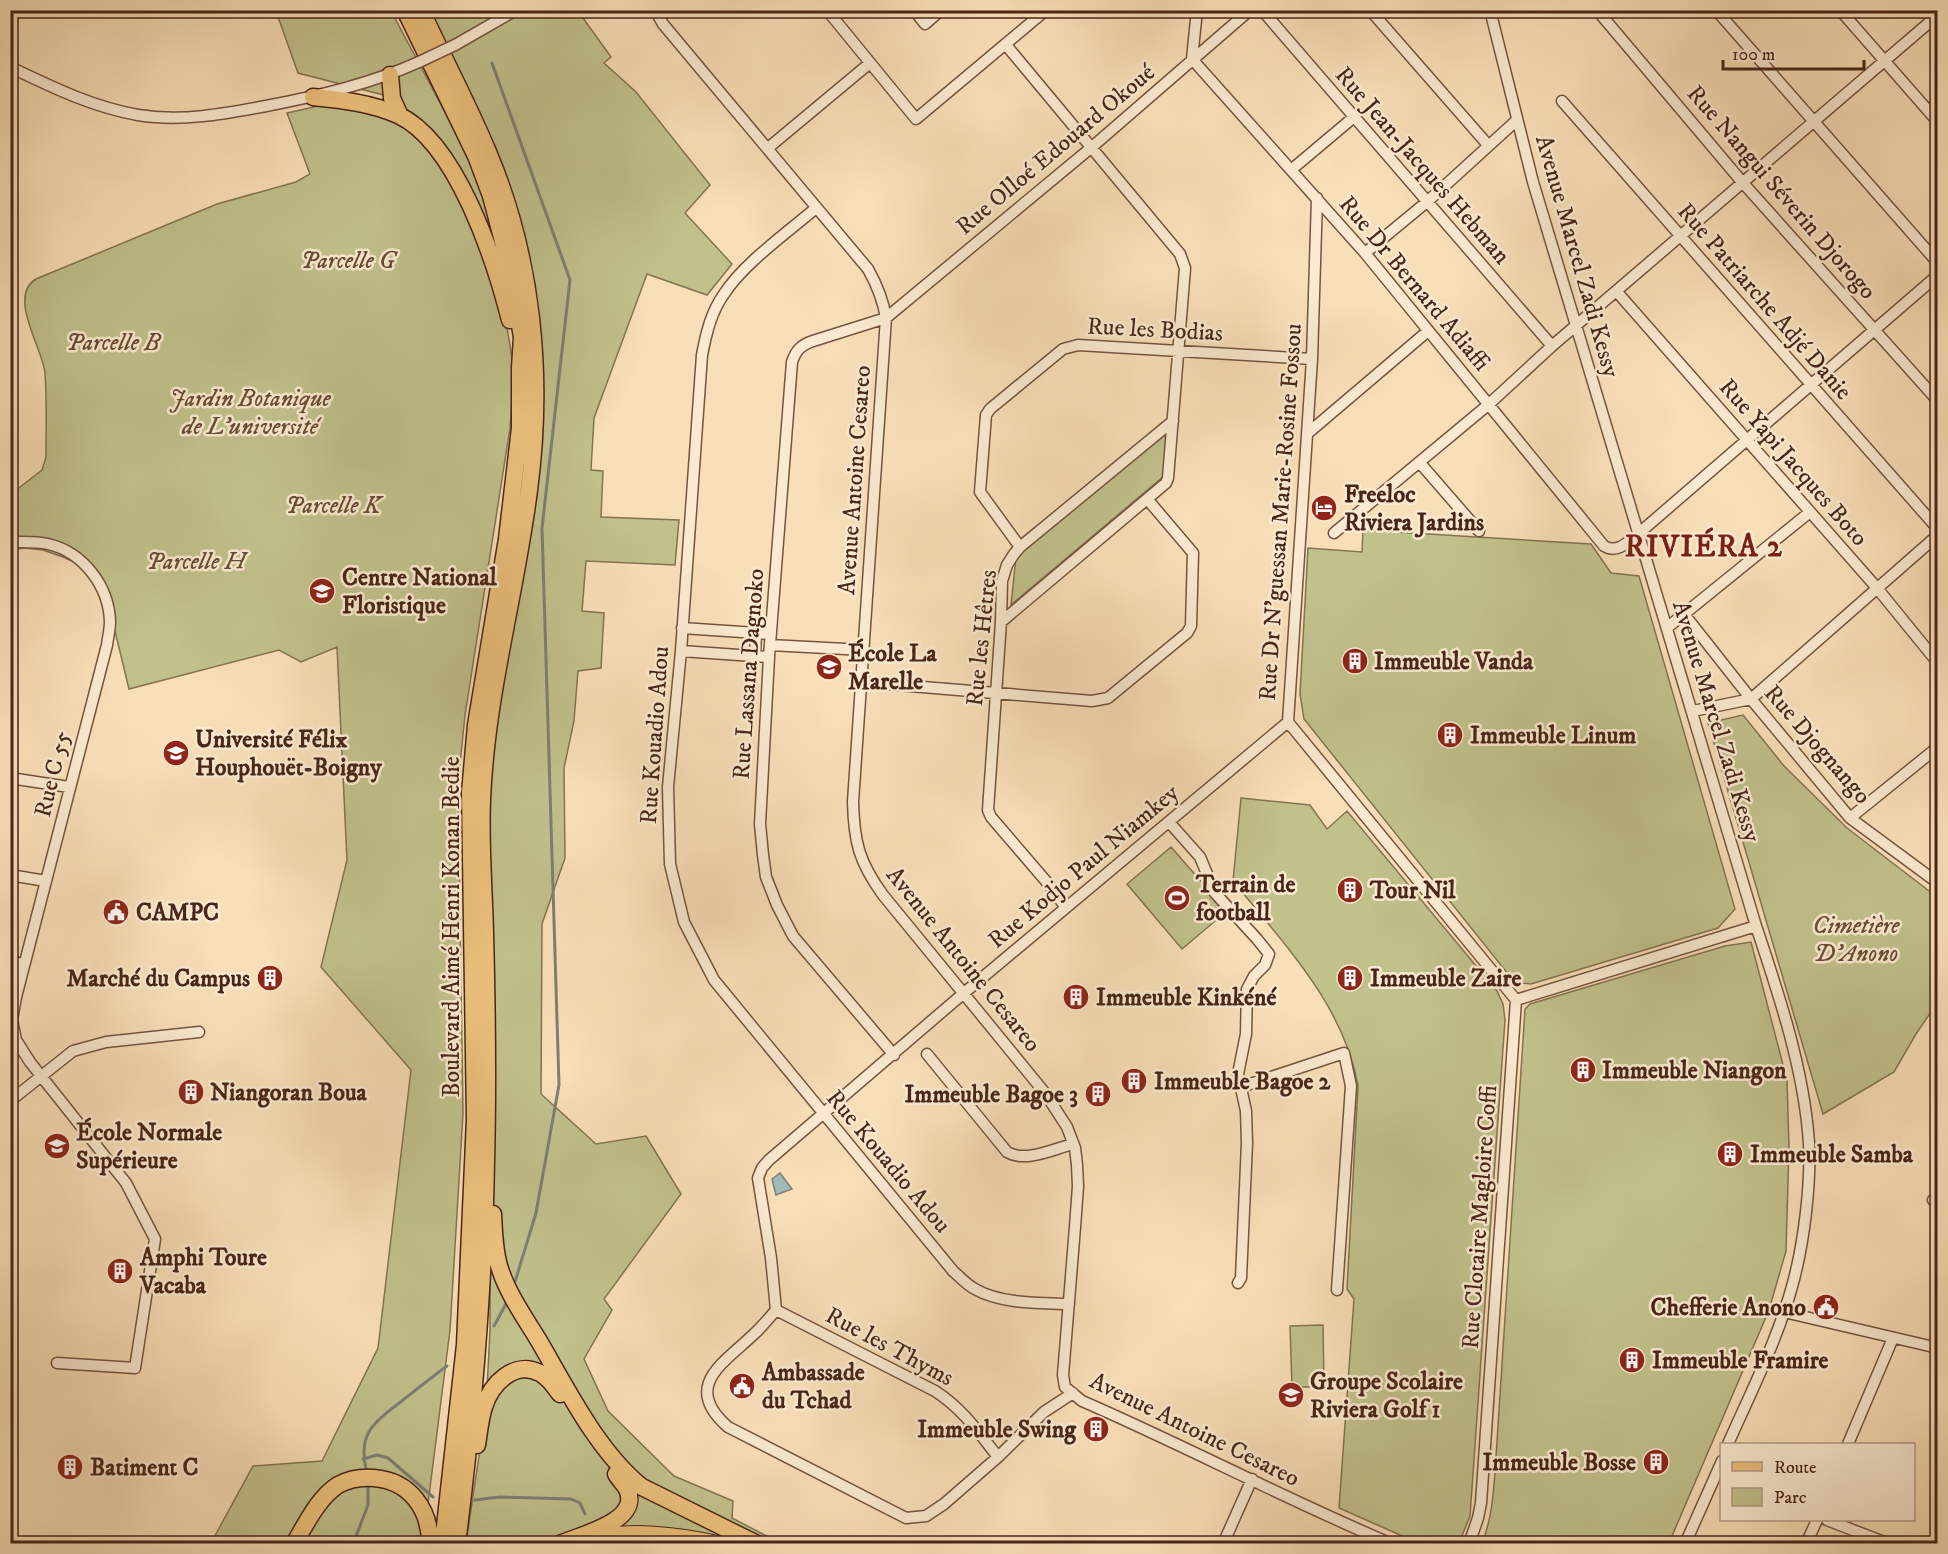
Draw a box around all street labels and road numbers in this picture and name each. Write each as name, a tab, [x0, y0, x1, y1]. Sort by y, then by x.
street label: Rue Olloé Edouard Okoué	[950, 58, 1161, 242]
street label: Rue Jean-Jacques Hebman	[1328, 61, 1517, 271]
street label: Rue Nangui Séverin Djorogo	[1680, 79, 1882, 306]
street label: Avenue Marcel Zadi Kessy	[1528, 132, 1626, 382]
street label: Rue Dr Bernard Adiaffi	[1332, 190, 1496, 377]
street label: Rue Patriarche Adjé Danie	[1670, 197, 1858, 406]
street label: Rue les Bodias	[1086, 311, 1224, 349]
street label: Rue Dr N'guessan Marie-Rosine Fossou	[1253, 322, 1309, 702]
street label: Avenue Antoine Cesareo	[832, 364, 878, 596]
street label: Rue Yapi Jacques Boto	[1712, 373, 1874, 553]
street label: Rue Lassana Dagnoko	[727, 568, 771, 781]
street label: Rue les Hêtres	[960, 568, 1004, 708]
street label: Avenue Marcel Zadi Kessy	[1665, 597, 1767, 846]
street label: Rue Kouadio Adou	[634, 645, 676, 825]
street label: Rue Djognango	[1757, 679, 1877, 810]
street label: Rue C 55	[28, 728, 78, 820]
street label: Boulevard Aimé Henri Konan Bedie	[437, 756, 467, 1098]
street label: Rue Kodjo Paul Niamkey	[982, 778, 1186, 955]
street label: Avenue Antoine Cesareo	[879, 861, 1047, 1058]
street label: Rue Kouadio Adou	[819, 1084, 957, 1240]
street label: Rue Clotaire Magloire Coffi	[1456, 1084, 1504, 1350]
street label: Rue les Thyms	[820, 1301, 959, 1393]
street label: Avenue Antoine Cesareo	[1085, 1366, 1304, 1494]

